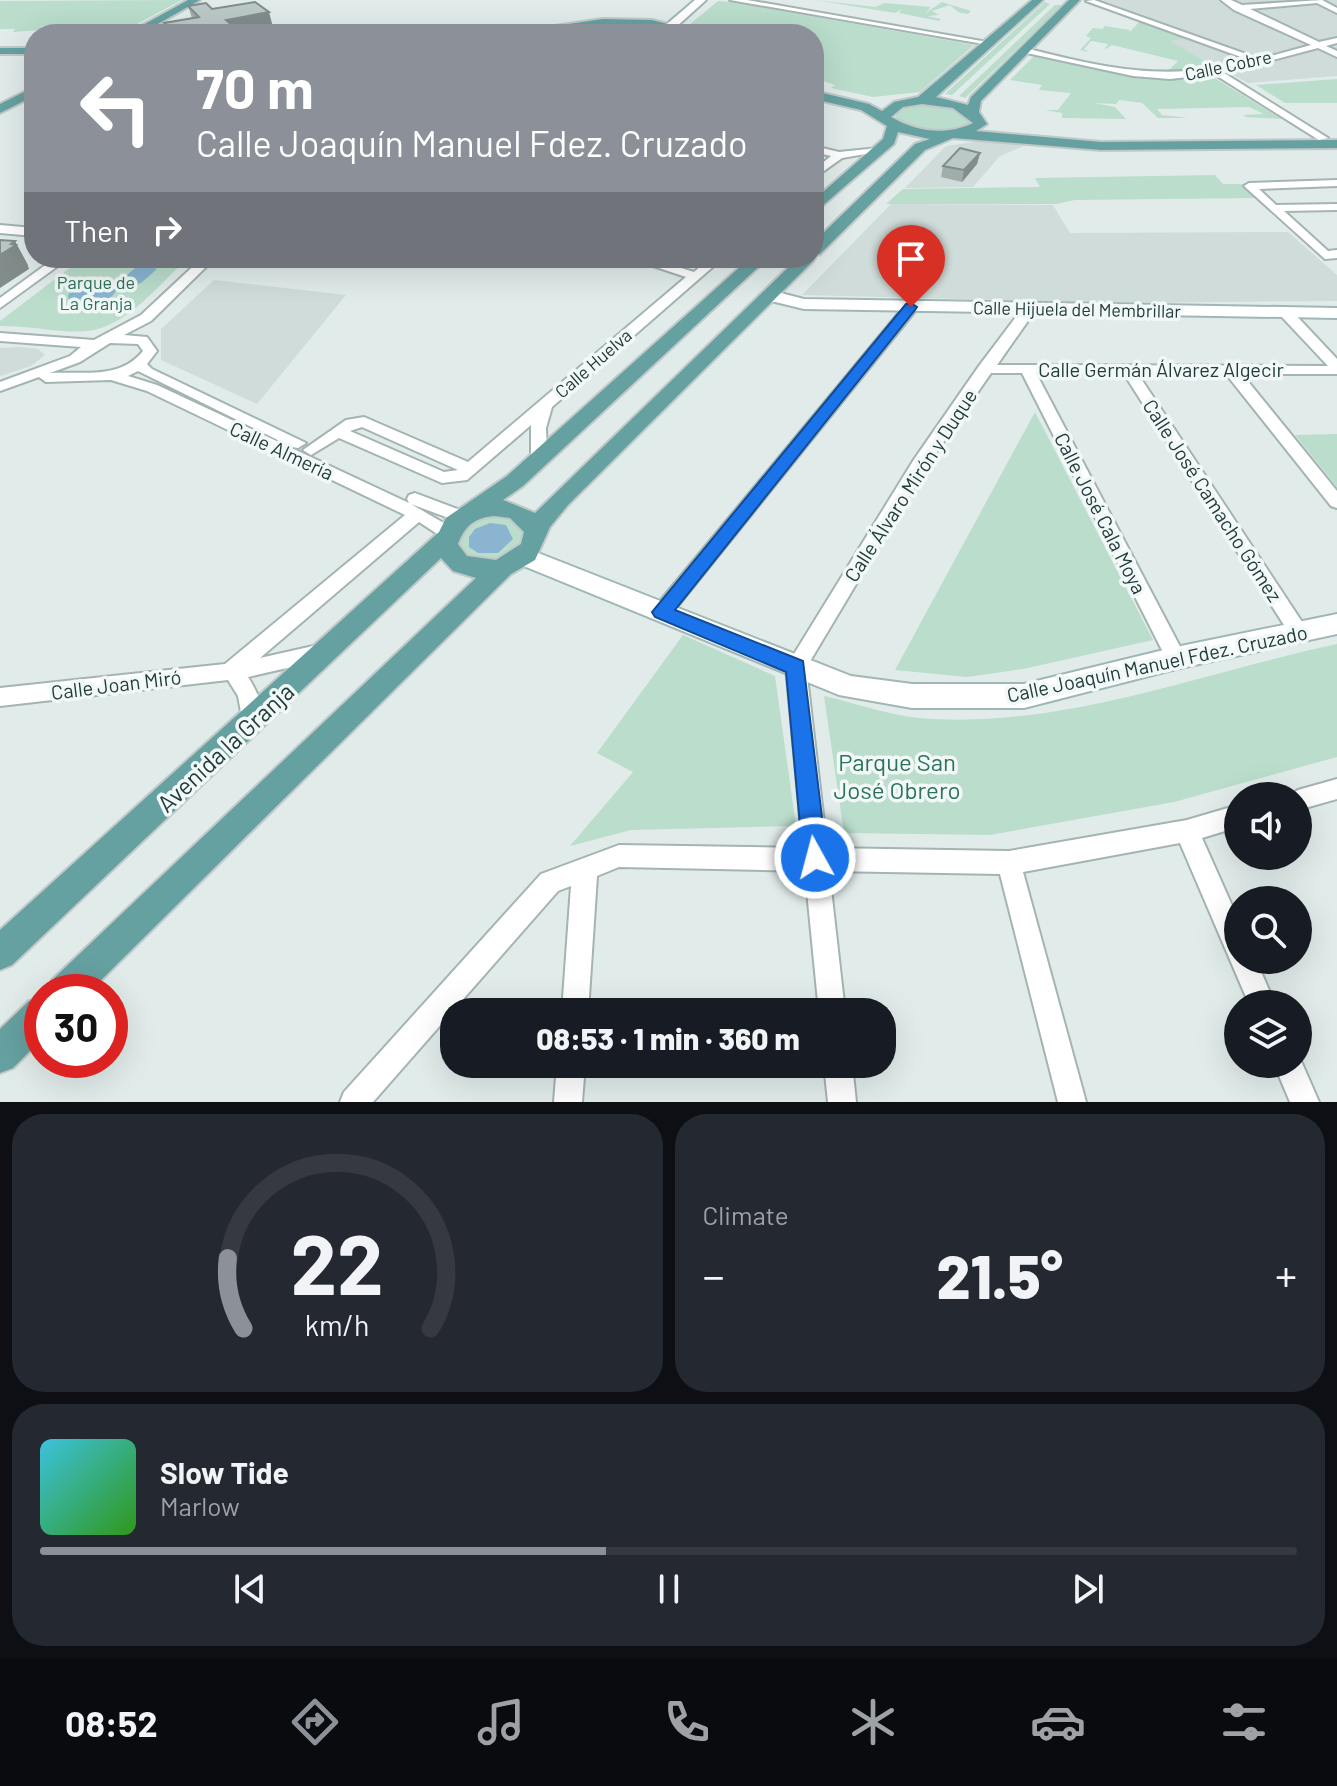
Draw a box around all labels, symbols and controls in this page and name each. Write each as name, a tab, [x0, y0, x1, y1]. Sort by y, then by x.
street label: Calle Cobre	[1183, 45, 1273, 85]
text: 70 m	[196, 53, 314, 120]
icon: left	[64, 56, 168, 160]
text: Calle Joaquín Manuel Fdez. Cruzado	[196, 121, 748, 164]
icon: right	[145, 208, 189, 252]
text: Then	[64, 212, 129, 248]
pin	[877, 225, 945, 307]
icon: arrive	[889, 237, 933, 281]
park label: Parque de La Granja	[57, 271, 135, 314]
street label: Calle Hijuela del Membrillar	[973, 296, 1182, 322]
street label: Calle Huelva	[550, 324, 636, 402]
street label: Calle Germán Álvarez Algecir	[1038, 357, 1284, 381]
street label: Calle Álvaro Mirón y Duque	[839, 384, 981, 586]
street label: Calle José Camacho Gómez	[1138, 394, 1288, 606]
street label: Calle Almería	[226, 416, 338, 484]
street label: Calle José Cala Moya	[1050, 428, 1152, 598]
street label: Calle Joaquín Manuel Fdez. Cruzado	[1005, 619, 1309, 707]
street label: Calle Joan Miró	[50, 664, 182, 704]
street label: Avenida la Granja	[151, 676, 299, 818]
park label: Parque San José Obrero	[833, 747, 961, 804]
map controls	[1224, 782, 1312, 1078]
button: sound	[1224, 782, 1312, 870]
position arrow	[773, 816, 857, 900]
button: search	[1224, 886, 1312, 974]
speed limit sign: 30	[24, 974, 128, 1078]
button: layers	[1224, 990, 1312, 1078]
text: 08:53 · 1 min · 360 m	[536, 1020, 800, 1056]
text: Climate	[703, 1199, 789, 1230]
text: 22	[291, 1212, 384, 1312]
text: 21.5°	[937, 1239, 1063, 1311]
text: −	[703, 1248, 725, 1301]
text: +	[1275, 1248, 1297, 1301]
text: km/h	[305, 1307, 370, 1342]
text: Slow Tide	[160, 1454, 289, 1490]
text: Marlow	[160, 1490, 240, 1521]
icon: previous	[228, 1567, 272, 1611]
icon: pause	[647, 1567, 691, 1611]
icon: next	[1066, 1567, 1110, 1611]
icon: directions	[287, 1694, 343, 1750]
icon: music	[473, 1694, 529, 1750]
icon: phone	[659, 1694, 715, 1750]
icon: climate	[845, 1694, 901, 1750]
icon: car	[1030, 1694, 1086, 1750]
icon: filters	[1216, 1694, 1272, 1750]
text: 08:52	[65, 1701, 158, 1744]

